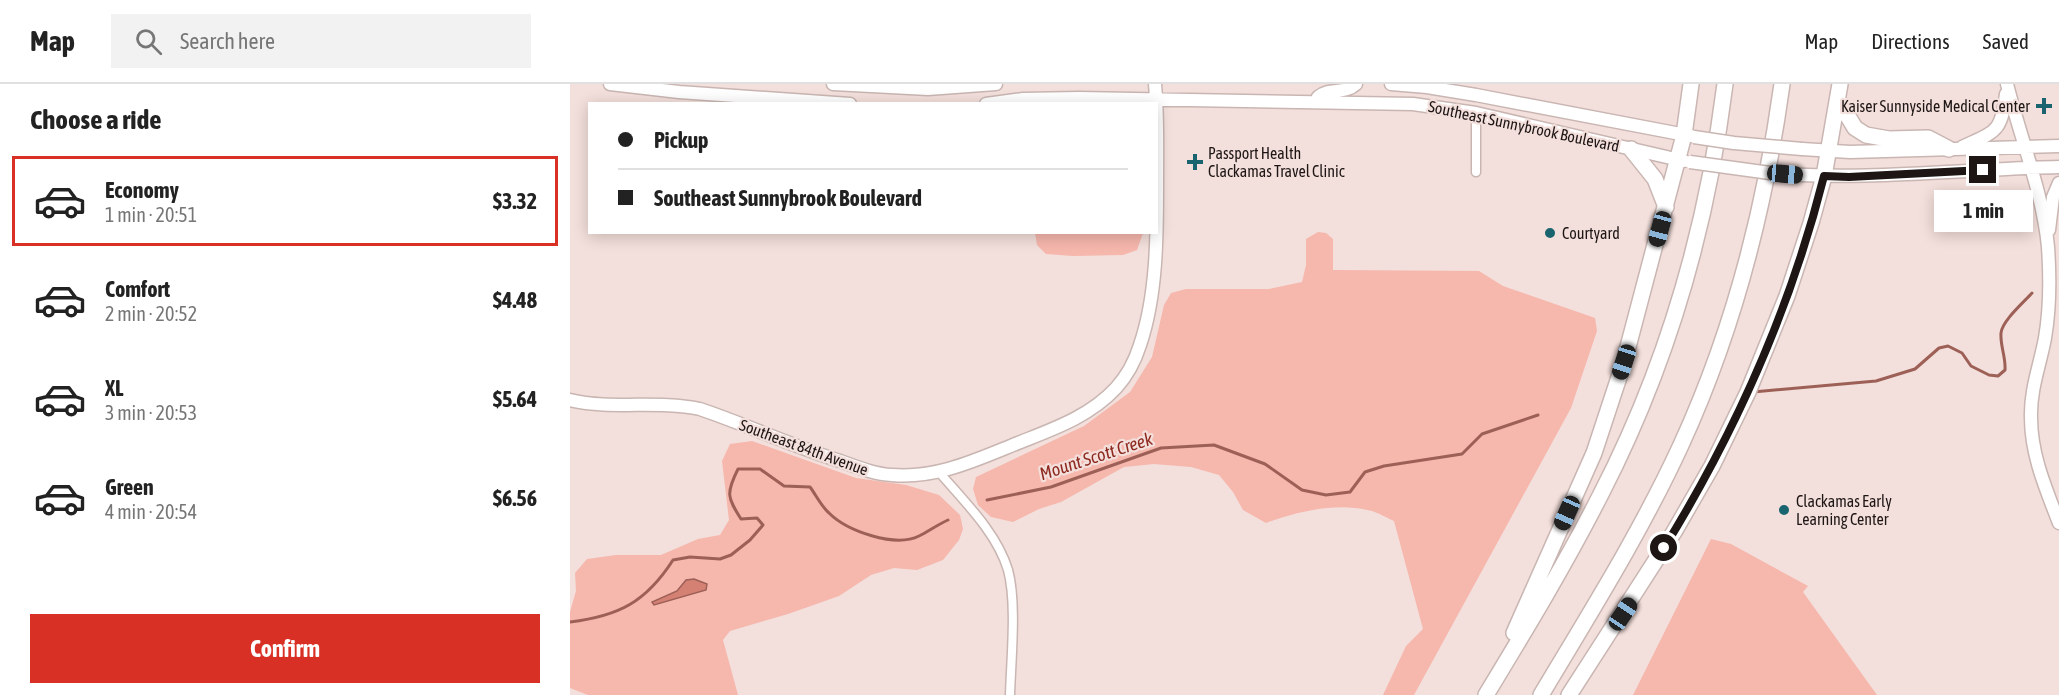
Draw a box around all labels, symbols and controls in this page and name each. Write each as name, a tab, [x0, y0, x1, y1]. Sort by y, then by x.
search box	[111, 14, 531, 68]
text: Map	[30, 25, 75, 57]
icon: search	[132, 25, 165, 58]
text: Search here	[180, 28, 275, 54]
text: Map	[1804, 29, 1838, 53]
text: Directions	[1871, 29, 1950, 53]
text: Saved	[1983, 29, 2029, 53]
street label: Southeast Sunnybrook Boulevard	[1427, 97, 1621, 156]
place label: Kaiser Sunnyside Medical Center	[1841, 97, 2030, 116]
marker: Kaiser Sunnyside Medical Center	[2035, 97, 2053, 115]
text: Choose a ride	[30, 104, 162, 135]
text: Pickup	[654, 127, 709, 153]
place label: Passport Health Clackamas Travel Clinic	[1208, 144, 1345, 180]
marker: Passport Health Clackamas Travel Clinic	[1186, 153, 1204, 171]
route end	[1969, 156, 1996, 183]
car	[1766, 163, 1804, 185]
icon: car	[33, 174, 87, 228]
text: Economy	[105, 177, 179, 203]
text: Southeast Sunnybrook Boulevard	[654, 185, 922, 211]
text: $3.32	[493, 188, 537, 214]
callout: 1 min	[1934, 191, 2032, 233]
text: 1 min	[1963, 199, 2004, 222]
text: 1 min · 20:51	[105, 203, 197, 226]
car	[1647, 209, 1673, 249]
place label: Courtyard	[1562, 224, 1620, 243]
marker: Courtyard	[1543, 226, 1557, 240]
icon: car	[33, 273, 87, 327]
text: Comfort	[105, 276, 170, 302]
text: $4.48	[493, 287, 537, 313]
text: 2 min · 20:52	[105, 302, 197, 325]
car	[1610, 342, 1638, 382]
icon: car	[33, 372, 87, 426]
text: XL	[105, 375, 123, 401]
text: $5.64	[493, 386, 537, 412]
text: 3 min · 20:53	[105, 401, 197, 424]
street label: Southeast 84th Avenue	[737, 415, 871, 479]
water label: Mount Scott Creek	[1037, 427, 1156, 484]
icon: car	[33, 471, 87, 525]
text: Green	[105, 474, 154, 500]
text: $6.56	[493, 485, 537, 511]
place label: Clackamas Early Learning Center	[1796, 492, 1892, 529]
car	[1551, 493, 1583, 533]
text: 4 min · 20:54	[105, 500, 197, 523]
marker: Clackamas Early Learning Center	[1777, 503, 1791, 517]
route start	[1650, 534, 1677, 561]
car	[1605, 594, 1641, 634]
button: Confirm	[30, 614, 540, 683]

